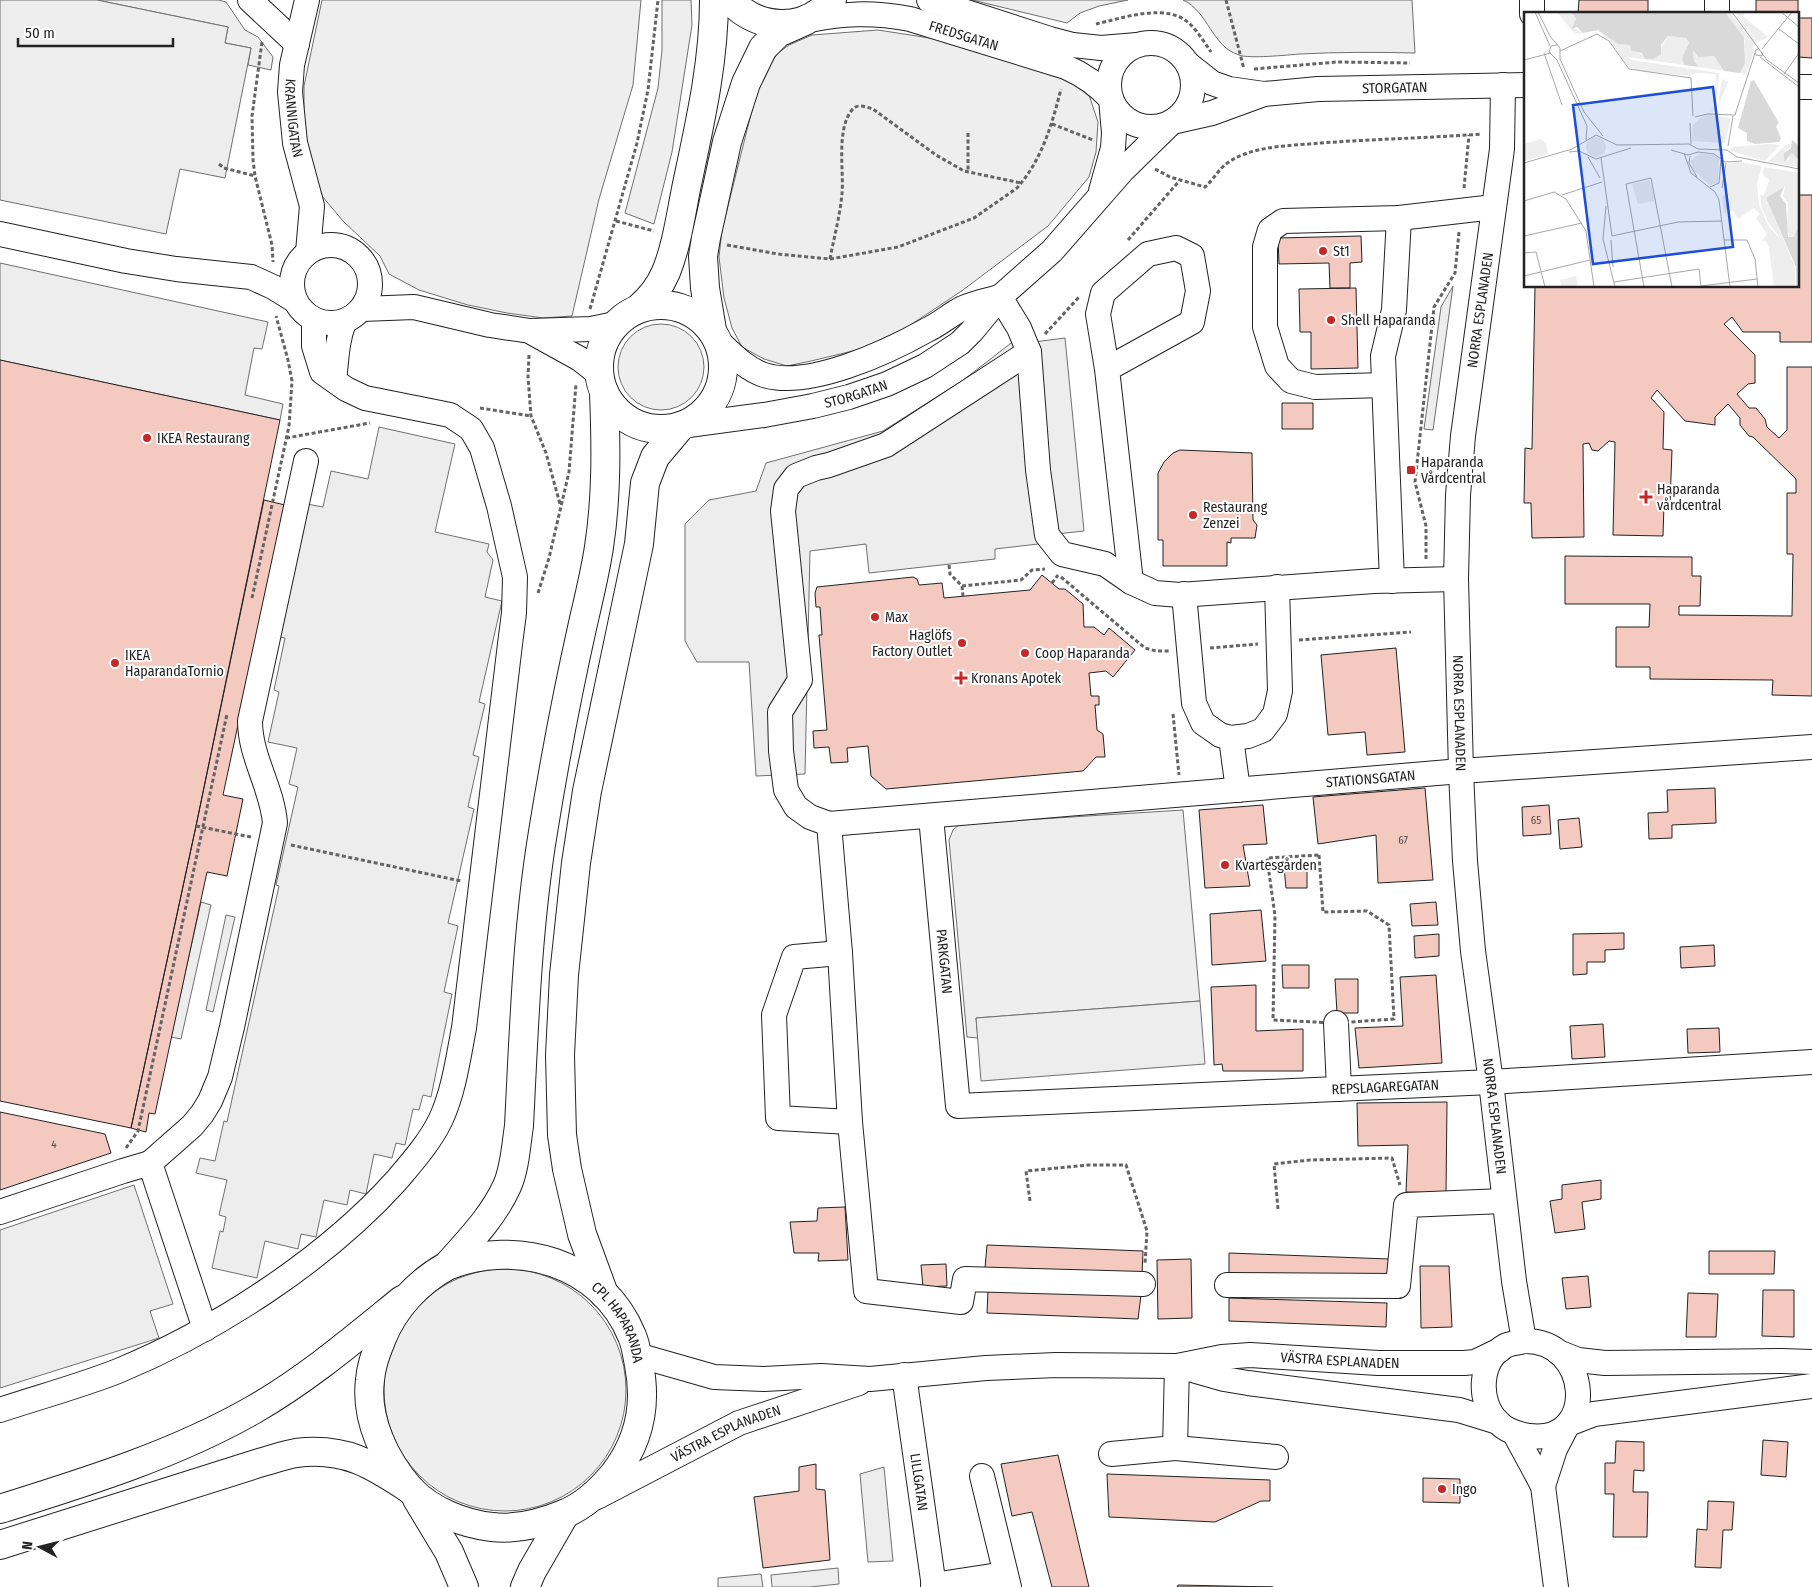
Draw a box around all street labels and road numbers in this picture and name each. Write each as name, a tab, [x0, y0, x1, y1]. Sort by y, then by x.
street label: FREDSGATAN	[927, 17, 1000, 55]
street label: KRANNIGATAN	[281, 78, 307, 160]
street label: STORGATAN	[1362, 79, 1428, 97]
street label: NORRA ESPLANADEN	[1464, 251, 1497, 369]
street label: STORGATAN	[822, 376, 890, 412]
street label: NORRA ESPLANADEN	[1449, 655, 1469, 772]
street label: STATIONSGATAN	[1325, 767, 1416, 791]
street label: PARKGATAN	[932, 928, 955, 995]
street label: NORRA ESPLANADEN	[1479, 1057, 1510, 1175]
street label: REPSLAGAREGATAN	[1331, 1076, 1439, 1098]
street label: CPL HAPARANDA	[588, 1278, 647, 1365]
street label: VÄSTRA ESPLANADEN	[1280, 1349, 1399, 1372]
street label: VÄSTRA ESPLANADEN	[668, 1402, 783, 1466]
street label: LILLGATAN	[906, 1452, 931, 1512]

